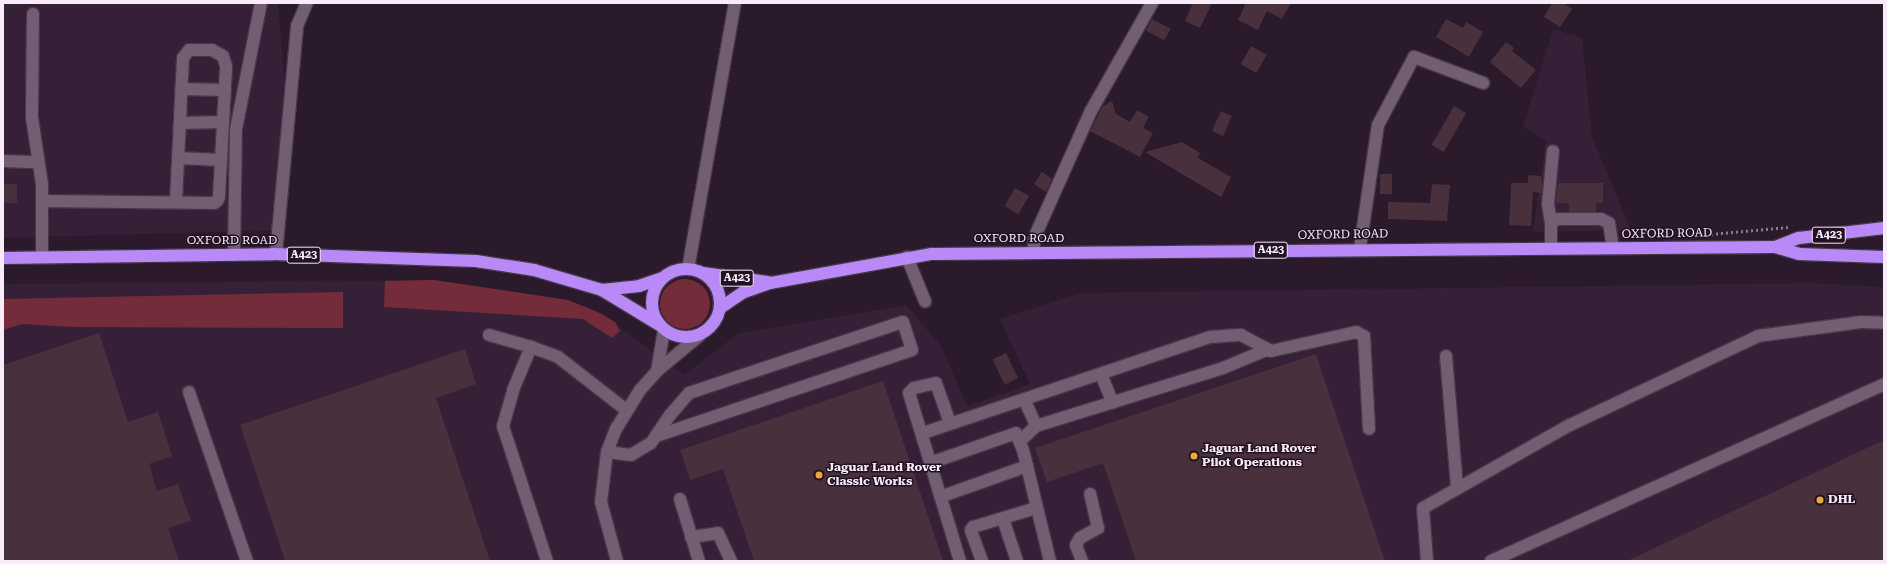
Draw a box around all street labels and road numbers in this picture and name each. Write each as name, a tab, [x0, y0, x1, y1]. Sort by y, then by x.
street label: OXFORD ROAD	[1622, 226, 1712, 242]
road number: A423	[1811, 226, 1847, 244]
street label: OXFORD ROAD	[1298, 227, 1388, 243]
street label: OXFORD ROAD	[974, 232, 1064, 246]
street label: OXFORD ROAD	[187, 234, 277, 248]
road number: A423	[1253, 241, 1289, 259]
road number: A423	[286, 246, 322, 264]
road number: A423	[719, 269, 755, 287]

